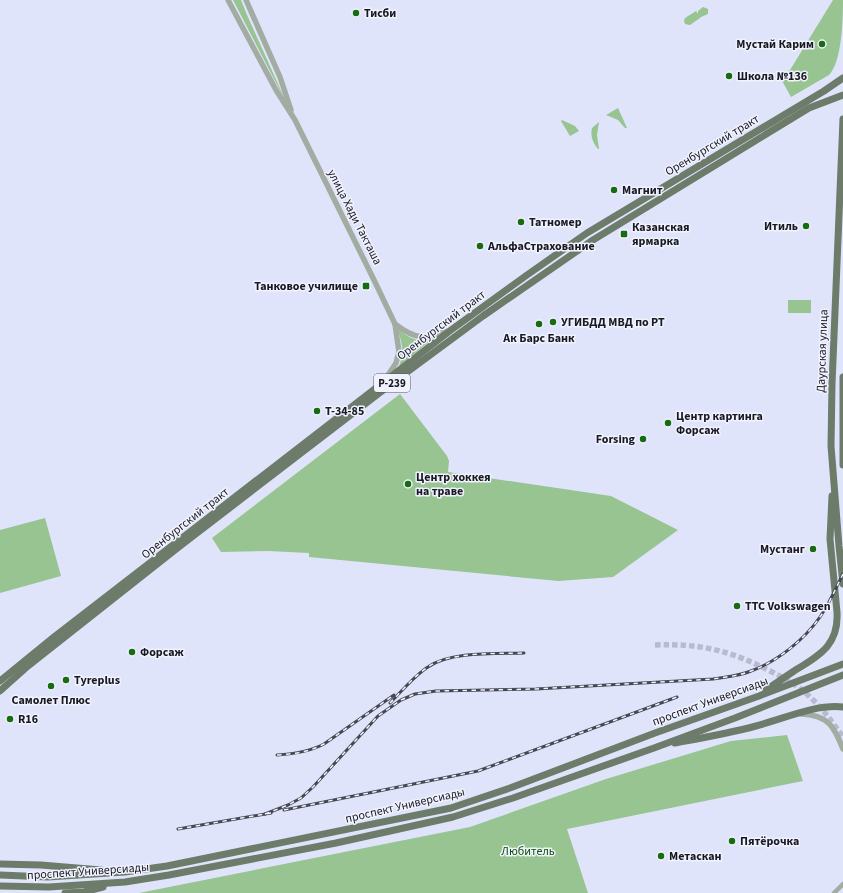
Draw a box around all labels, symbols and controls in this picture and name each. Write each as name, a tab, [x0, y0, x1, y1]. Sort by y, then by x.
place label: Тисби	[364, 5, 396, 22]
marker: Тисби	[351, 8, 361, 18]
place label: Мустай Карим	[736, 36, 814, 53]
marker: Мустай Карим	[817, 39, 827, 49]
place label: Школа №136	[737, 68, 807, 85]
marker: Школа №136	[724, 71, 734, 81]
street label: Оренбургский тракт	[662, 110, 763, 180]
street label: улица Хади Такташа	[323, 166, 386, 268]
place label: Магнит	[622, 182, 663, 199]
marker: Магнит	[609, 185, 619, 195]
place label: Татномер	[529, 214, 582, 231]
marker: Татномер	[516, 217, 526, 227]
place label: Итиль	[764, 218, 798, 235]
place label: Казанская ярмарка	[632, 219, 690, 250]
marker: Итиль	[801, 221, 811, 231]
marker: Казанская ярмарка	[619, 229, 629, 239]
place label: АльфаСтрахование	[487, 238, 595, 255]
marker: АльфаСтрахование	[475, 241, 485, 251]
place label: Танковое училище	[254, 278, 358, 295]
marker: Танковое училище	[361, 281, 371, 291]
street label: Оренбургский тракт	[393, 286, 490, 364]
street label: Даурская улица	[813, 309, 832, 393]
place label: УГИБДД МВД по РТ	[561, 314, 665, 331]
marker: УГИБДД МВД по РТ	[548, 317, 558, 327]
marker: Ак Барс Банк	[534, 319, 544, 329]
place label: Ак Барс Банк	[502, 330, 575, 347]
road number: Р-239	[374, 374, 410, 392]
place label: T-34-85	[325, 403, 364, 420]
marker: T-34-85	[312, 406, 322, 416]
place label: Центр картинга Форсаж	[676, 408, 763, 439]
marker: Центр картинга Форсаж	[663, 418, 673, 428]
place label: Forsing	[596, 431, 636, 448]
marker: Forsing	[638, 434, 648, 444]
place label: Центр хоккея на траве	[416, 469, 491, 500]
marker: Центр хоккея на траве	[403, 479, 413, 489]
street label: Оренбургский тракт	[138, 483, 233, 563]
place label: Мустанг	[760, 541, 805, 558]
marker: Мустанг	[808, 544, 818, 554]
place label: ТТС Volkswagen	[745, 598, 831, 615]
marker: ТТС Volkswagen	[732, 601, 742, 611]
place label: Форсаж	[140, 644, 185, 661]
marker: Форсаж	[127, 647, 137, 657]
place label: Tyreplus	[74, 672, 120, 689]
street label: проспект Универсиады	[650, 673, 771, 730]
marker: Tyreplus	[61, 675, 71, 685]
marker: Самолет Плюс	[46, 681, 56, 691]
place label: Самолет Плюс	[12, 692, 91, 709]
place label: R16	[18, 711, 38, 728]
marker: R16	[5, 714, 15, 724]
street label: проспект Универсиады	[344, 783, 467, 828]
place label: Пятёрочка	[740, 833, 799, 850]
marker: Пятёрочка	[727, 836, 737, 846]
park label: Любитель	[501, 843, 555, 860]
place label: Метаскан	[669, 848, 722, 865]
marker: Метаскан	[656, 851, 666, 861]
street label: проспект Универсиады	[26, 859, 150, 884]

